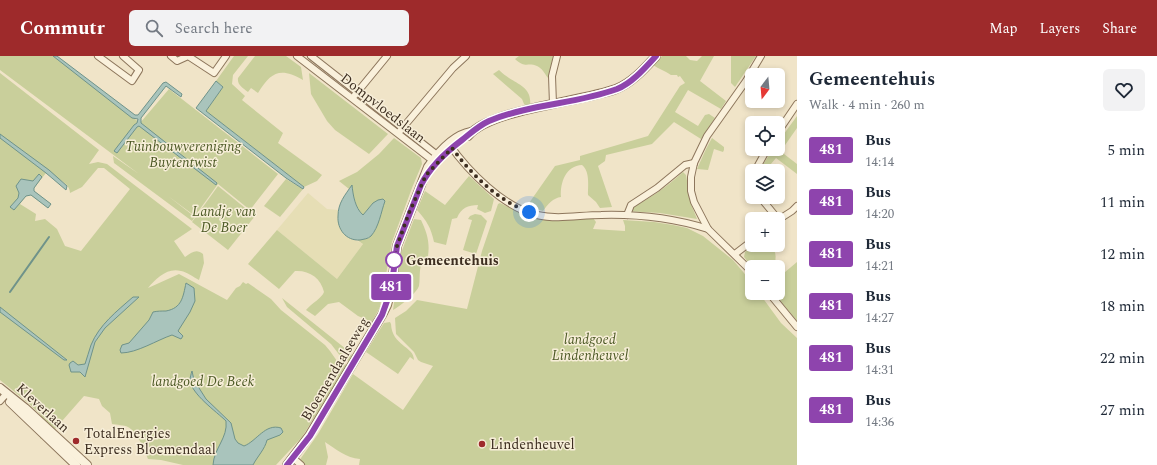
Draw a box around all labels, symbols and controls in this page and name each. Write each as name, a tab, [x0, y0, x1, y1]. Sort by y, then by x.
search box	[129, 10, 409, 46]
text: Commutr	[20, 14, 105, 43]
icon: search	[143, 17, 165, 39]
text: Search here	[175, 17, 253, 40]
text: Map	[989, 18, 1018, 39]
text: Layers	[1040, 18, 1080, 39]
text: Share	[1102, 18, 1137, 39]
text: Gemeentehuis	[809, 65, 935, 94]
street label: Dompvloedslaan	[336, 68, 430, 148]
north arrow	[745, 68, 785, 108]
map controls	[745, 68, 785, 300]
button: heart	[1103, 69, 1145, 111]
text: Walk · 4 min · 260 m	[809, 95, 925, 115]
button: locate	[745, 116, 785, 156]
text: Bus	[865, 129, 891, 152]
park label: Tuinbouwvereniging Buytentwist	[125, 136, 242, 173]
text: 481	[819, 139, 843, 160]
text: 5 min	[1107, 139, 1145, 162]
text: 14:14	[865, 152, 894, 172]
button: layers	[745, 164, 785, 204]
text: Bus	[865, 181, 891, 204]
text: 481	[819, 191, 843, 212]
text: 11 min	[1100, 191, 1145, 214]
park label: Landje van De Boer	[192, 201, 257, 238]
your location	[519, 202, 539, 222]
text: 14:20	[865, 204, 894, 224]
button: +	[745, 212, 785, 252]
text: Bus	[865, 233, 891, 256]
text: 481	[819, 243, 843, 264]
text: 12 min	[1100, 243, 1145, 266]
place label: Gemeentehuis	[406, 250, 499, 271]
marker: Gemeentehuis	[385, 251, 403, 269]
text: 14:21	[865, 256, 894, 276]
button: −	[745, 260, 785, 300]
line badge: 481	[368, 274, 414, 300]
text: 481	[379, 276, 403, 297]
text: Bus	[865, 285, 891, 308]
text: 481	[819, 295, 843, 316]
text: 18 min	[1100, 295, 1145, 318]
text: 14:27	[865, 308, 894, 328]
street label: Bloemendaalseweg	[296, 313, 374, 425]
park label: landgoed Lindenheuvel	[552, 329, 629, 366]
text: Bus	[865, 337, 891, 360]
text: 481	[819, 347, 843, 368]
text: 22 min	[1100, 347, 1145, 370]
text: 14:31	[865, 360, 894, 380]
park label: landgoed De Beek	[152, 371, 255, 392]
street label: Kleverlaan	[12, 378, 74, 438]
text: Bus	[865, 389, 891, 412]
text: 481	[819, 399, 843, 420]
text: 27 min	[1100, 399, 1145, 422]
text: 14:36	[865, 412, 894, 432]
place label: TotalEnergies Express Bloemendaal	[84, 423, 216, 460]
place label: Lindenheuvel	[490, 434, 575, 455]
marker: TotalEnergies Express Bloemendaal	[71, 436, 81, 446]
marker: Lindenheuvel	[477, 439, 487, 449]

